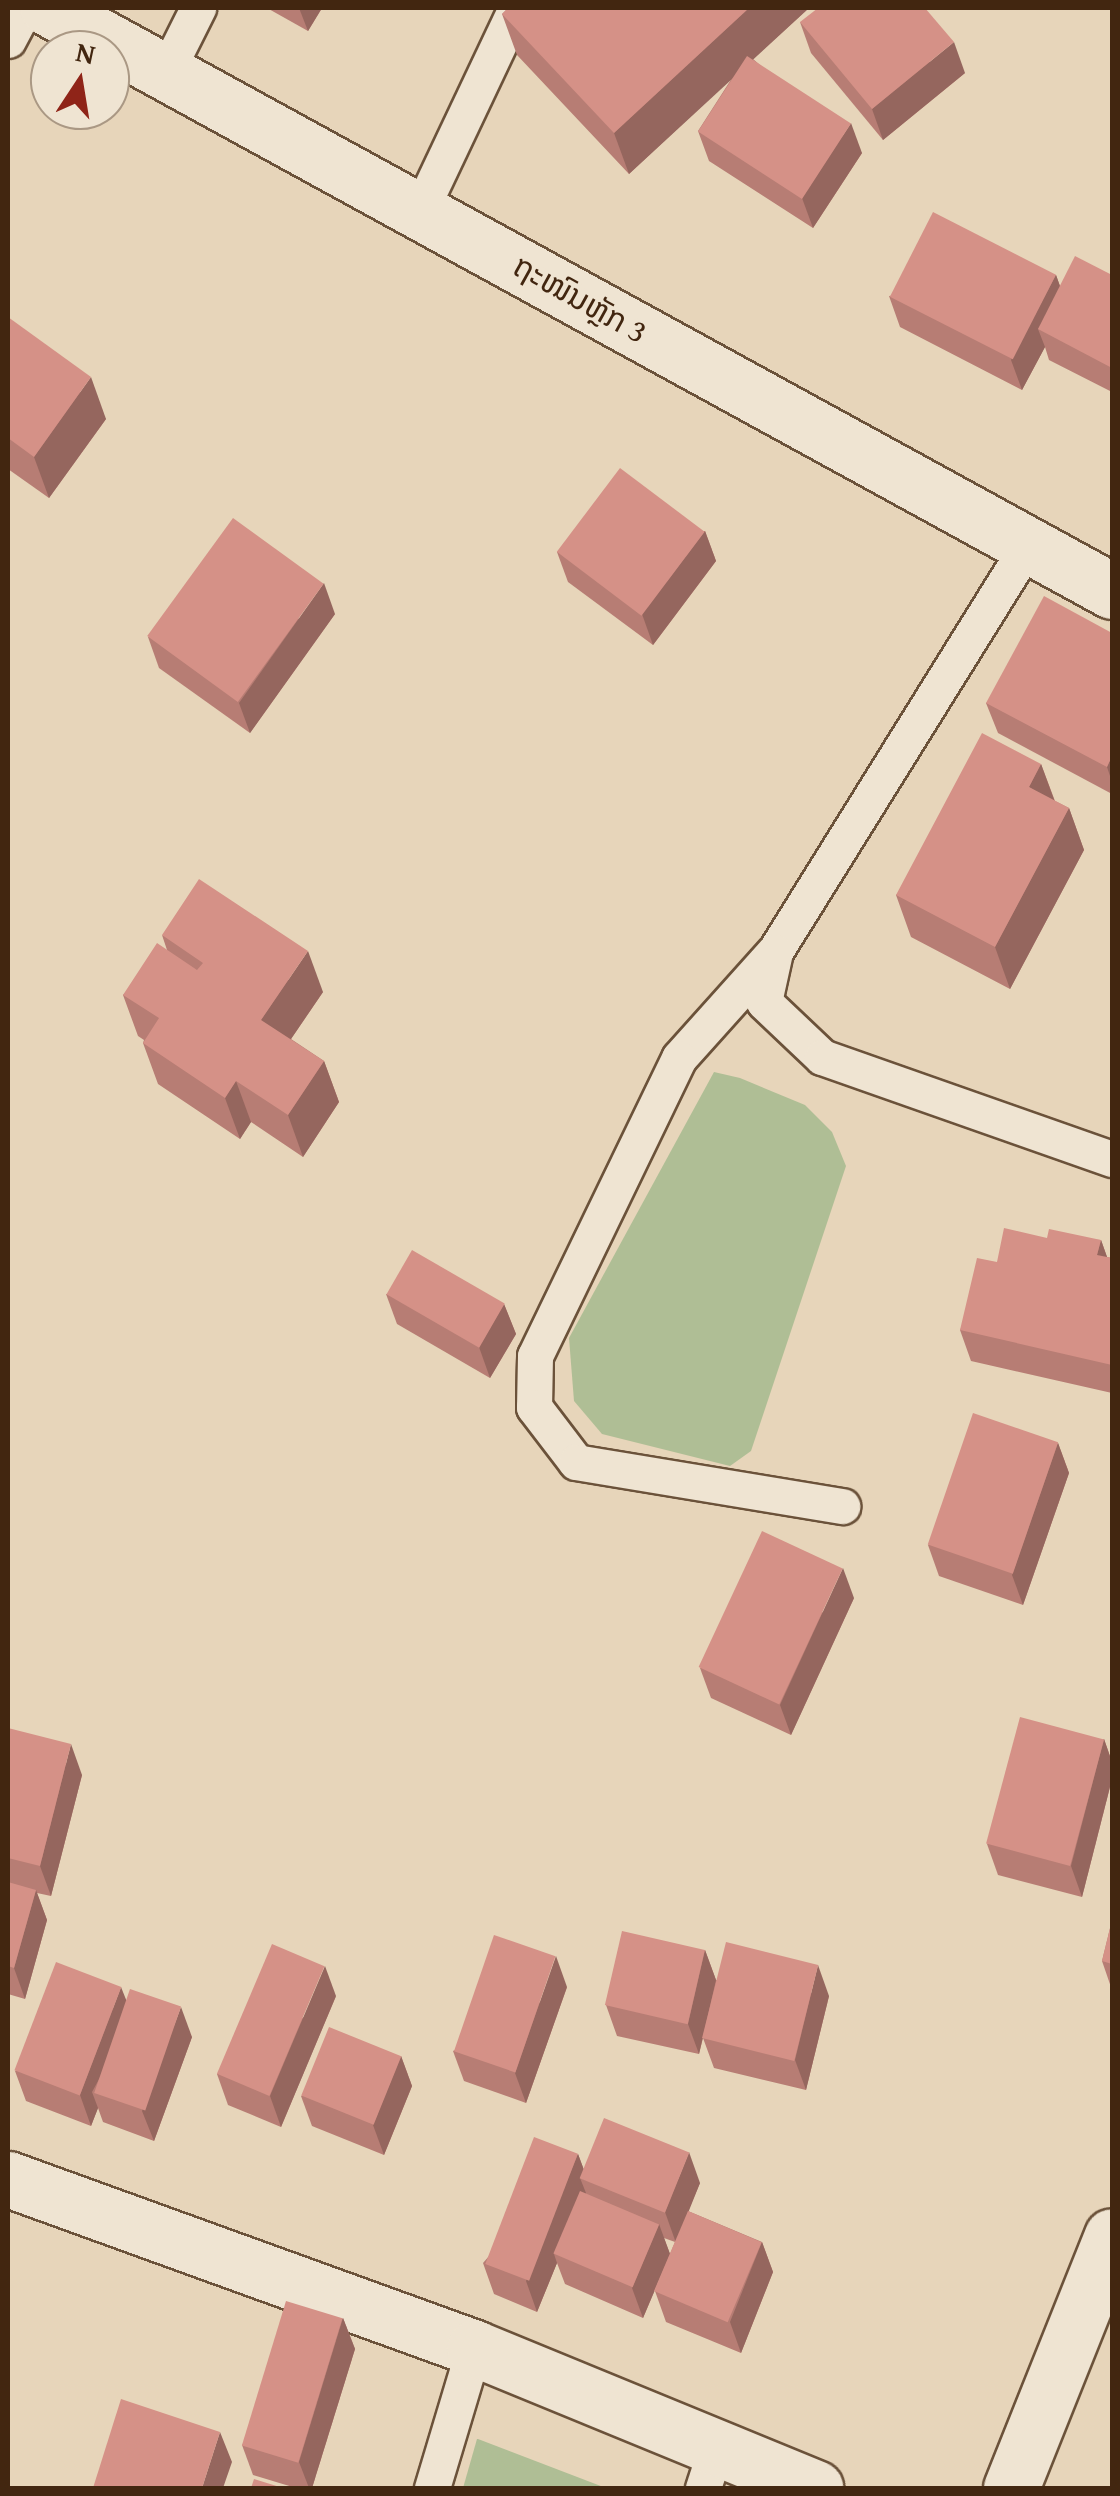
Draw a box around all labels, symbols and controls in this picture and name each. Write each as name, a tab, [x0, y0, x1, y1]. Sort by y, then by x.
north arrow	[30, 30, 130, 130]
text: N	[73, 30, 99, 74]
street label: ຖະໜົນຫຼັກ 3	[506, 246, 654, 352]

